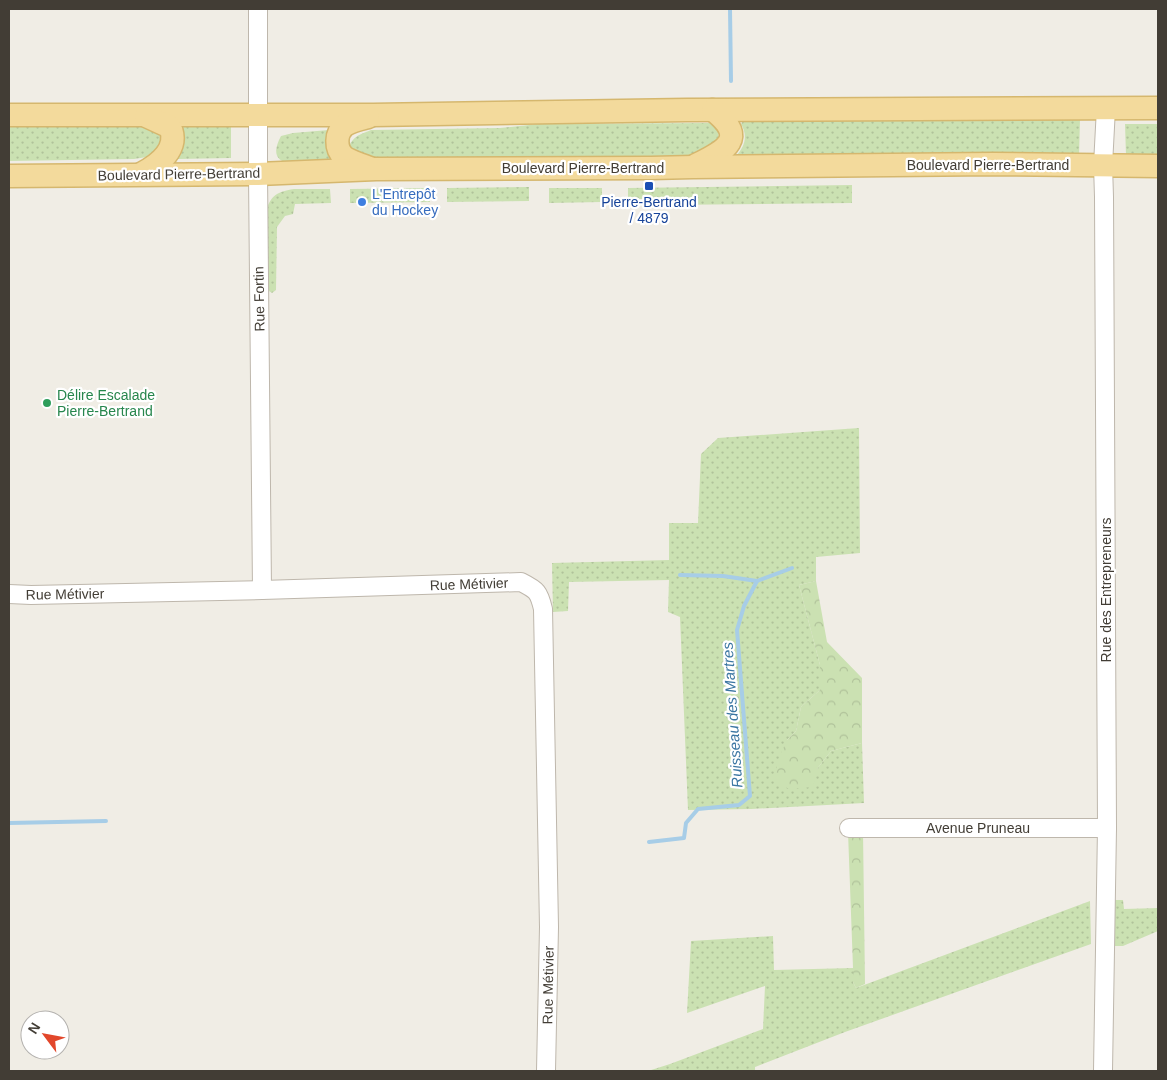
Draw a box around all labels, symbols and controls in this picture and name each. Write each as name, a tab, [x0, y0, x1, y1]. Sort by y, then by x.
street label: Boulevard Pierre-Bertrand	[907, 157, 1069, 173]
street label: Boulevard Pierre-Bertrand	[502, 160, 664, 176]
street label: Boulevard Pierre-Bertrand	[98, 165, 260, 183]
marker: Pierre-Bertrand / 4879	[643, 180, 655, 192]
place label: L'Entrepôt du Hockey	[372, 186, 438, 218]
place label: Pierre-Bertrand / 4879	[601, 194, 697, 226]
marker: L'Entrepôt du Hockey	[356, 196, 368, 208]
street label: Rue Fortin	[250, 266, 268, 332]
place label: Délire Escalade Pierre-Bertrand	[57, 387, 155, 419]
marker: Délire Escalade Pierre-Bertrand	[41, 397, 53, 409]
street label: Rue des Entrepreneurs	[1098, 518, 1114, 662]
street label: Rue Métivier	[429, 575, 509, 593]
street label: Rue Métivier	[26, 585, 105, 603]
water label: Ruisseau des Martres	[718, 641, 746, 788]
street label: Avenue Pruneau	[926, 820, 1030, 836]
street label: Rue Métivier	[539, 945, 557, 1024]
north arrow	[20, 1010, 70, 1060]
text: N	[25, 1020, 43, 1037]

